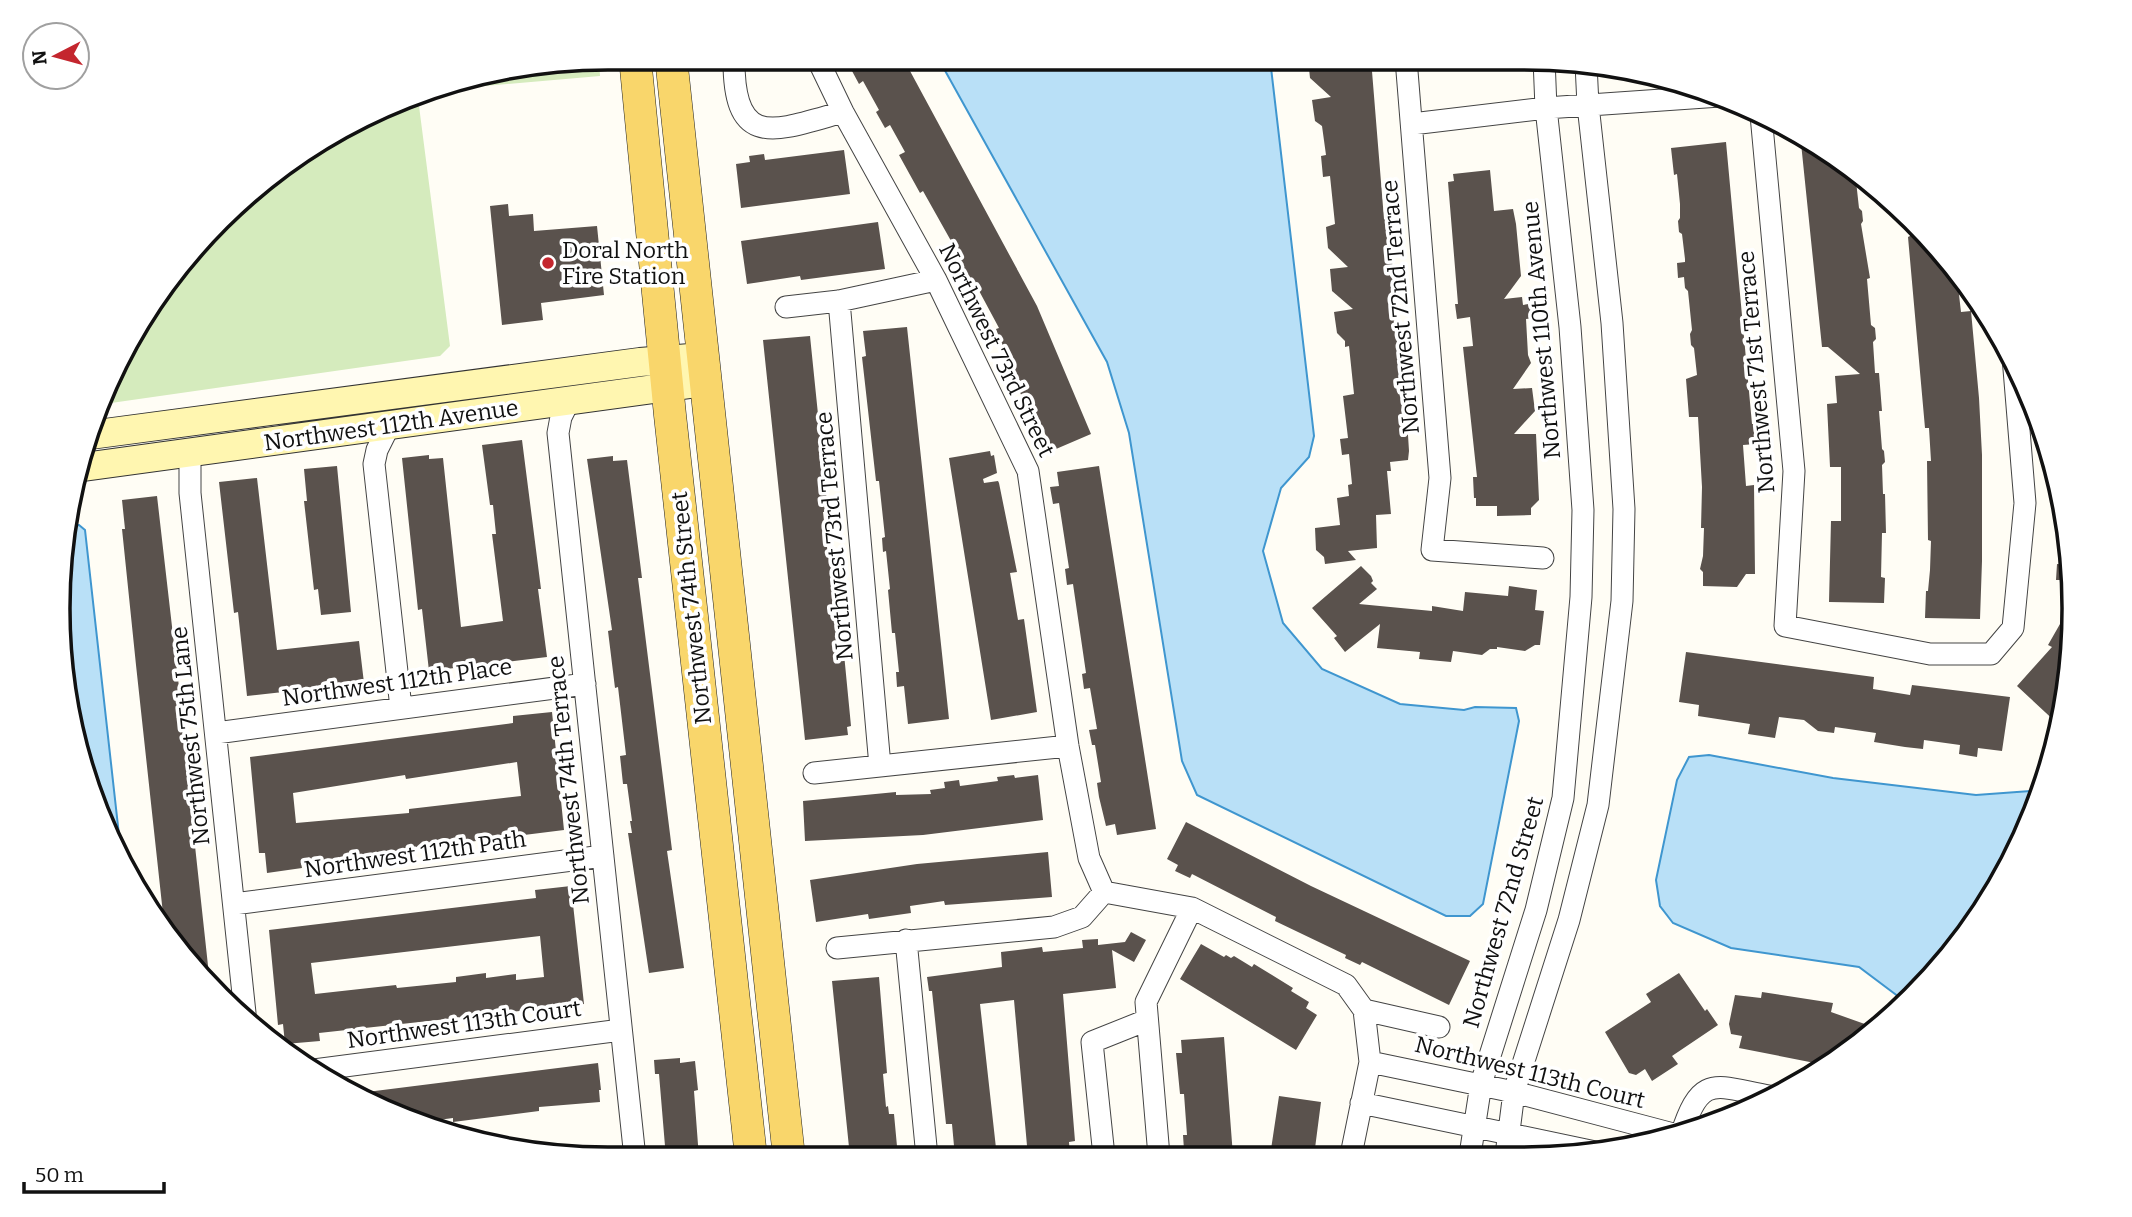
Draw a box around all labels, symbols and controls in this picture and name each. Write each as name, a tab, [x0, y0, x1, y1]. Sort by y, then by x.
north arrow	[21, 21, 91, 91]
text: N	[27, 49, 52, 66]
street label: Northwest 72nd Terrace	[1375, 179, 1425, 435]
street label: Northwest 110th Avenue	[1516, 200, 1566, 460]
place label: Doral North Fire Station	[562, 236, 688, 290]
street label: Northwest 73rd Street	[933, 239, 1061, 461]
street label: Northwest 71st Terrace	[1731, 250, 1781, 494]
marker: Doral North Fire Station	[540, 255, 556, 271]
street label: Northwest 112th Avenue	[262, 393, 520, 457]
street label: Northwest 73rd Terrace	[809, 410, 859, 662]
street label: Northwest 74th Street	[665, 490, 717, 726]
street label: Northwest 75th Lane	[165, 625, 215, 847]
street label: Northwest 112th Place	[280, 652, 514, 712]
street label: Northwest 74th Terrace	[541, 654, 595, 906]
street label: Northwest 72nd Street	[1457, 793, 1549, 1031]
street label: Northwest 112th Path	[302, 825, 528, 883]
street label: Northwest 113th Court	[345, 994, 583, 1054]
street label: Northwest 113th Court	[1412, 1030, 1648, 1114]
scale bar	[24, 1150, 164, 1194]
text: 50 m	[35, 1162, 84, 1188]

